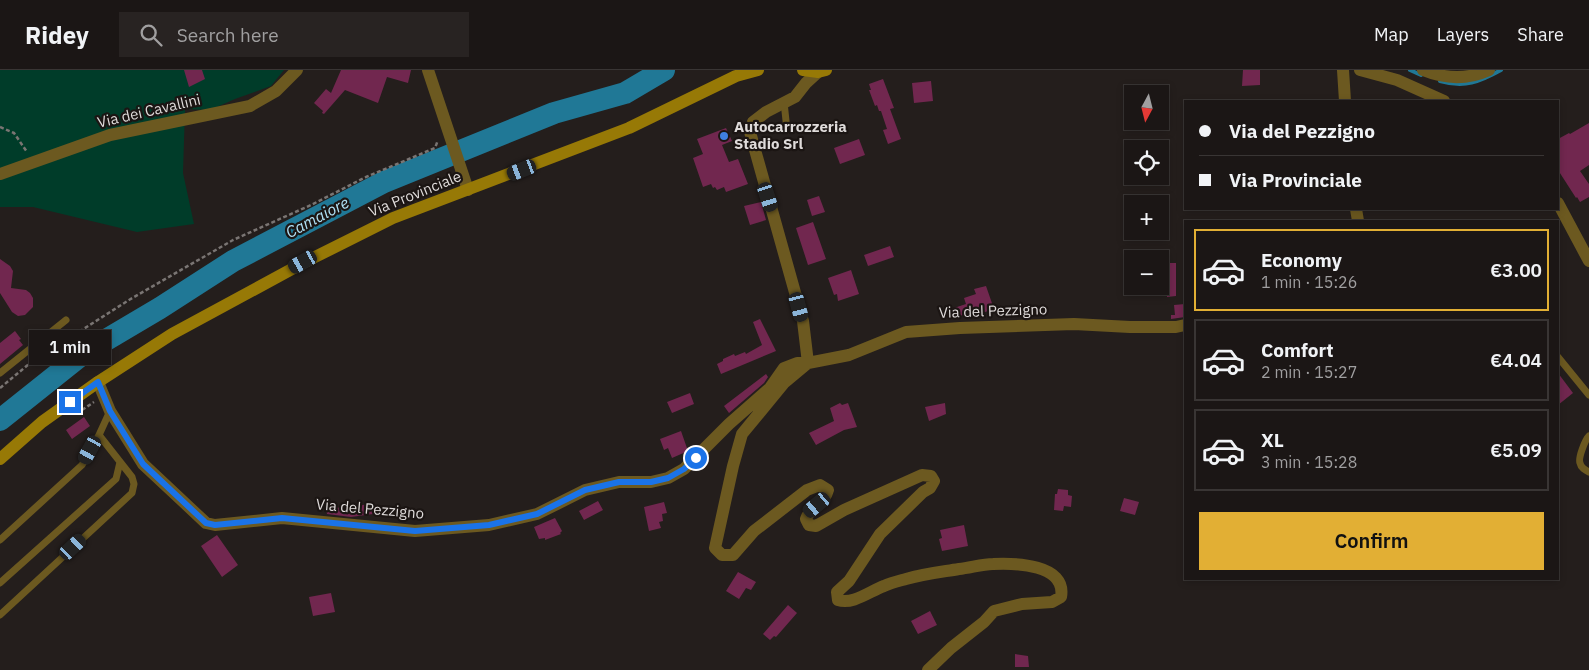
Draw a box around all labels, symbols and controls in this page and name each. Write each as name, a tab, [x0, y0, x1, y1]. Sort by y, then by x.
search box	[119, 12, 469, 57]
text: Ridey	[25, 19, 89, 51]
icon: search	[137, 21, 165, 49]
text: Search here	[177, 23, 279, 47]
text: Map	[1374, 23, 1409, 46]
text: Layers	[1437, 23, 1489, 46]
text: Share	[1517, 23, 1564, 46]
north arrow	[1124, 85, 1169, 130]
map controls	[1124, 85, 1169, 295]
street label: Via dei Cavallini	[95, 89, 202, 132]
place label: Autocarrozzeria Stadio Srl	[734, 117, 847, 153]
text: Via del Pezzigno	[1229, 119, 1375, 143]
marker: Autocarrozzeria Stadio Srl	[718, 130, 730, 142]
button: locate	[1124, 140, 1169, 185]
car	[505, 158, 538, 182]
street label: Via Provinciale	[366, 166, 464, 221]
text: Via Provinciale	[1229, 168, 1362, 192]
car	[756, 180, 779, 214]
water label: Camaiore	[282, 192, 352, 242]
button: +	[1124, 195, 1169, 240]
car	[286, 248, 319, 276]
icon: car	[1201, 248, 1246, 293]
text: Economy	[1261, 248, 1342, 272]
button: −	[1124, 250, 1169, 295]
text: €3.00	[1490, 258, 1542, 282]
text: 1 min · 15:26	[1261, 272, 1357, 292]
car	[787, 291, 810, 323]
street label: Via del Pezzigno	[938, 299, 1048, 322]
callout: 1 min	[29, 330, 111, 364]
text: 1 min	[49, 337, 91, 357]
icon: car	[1201, 338, 1246, 383]
text: Comfort	[1261, 338, 1334, 362]
text: €4.04	[1490, 348, 1542, 372]
text: 2 min · 15:27	[1261, 362, 1357, 382]
route end	[59, 391, 81, 413]
icon: car	[1201, 428, 1246, 473]
text: XL	[1261, 428, 1284, 452]
car	[76, 433, 103, 467]
text: €5.09	[1490, 438, 1542, 462]
route start	[685, 447, 707, 469]
text: 3 min · 15:28	[1261, 452, 1357, 472]
car	[800, 490, 833, 520]
street label: Via del Pezzigno	[315, 494, 425, 523]
button: Confirm	[1199, 512, 1544, 570]
car	[56, 531, 89, 563]

